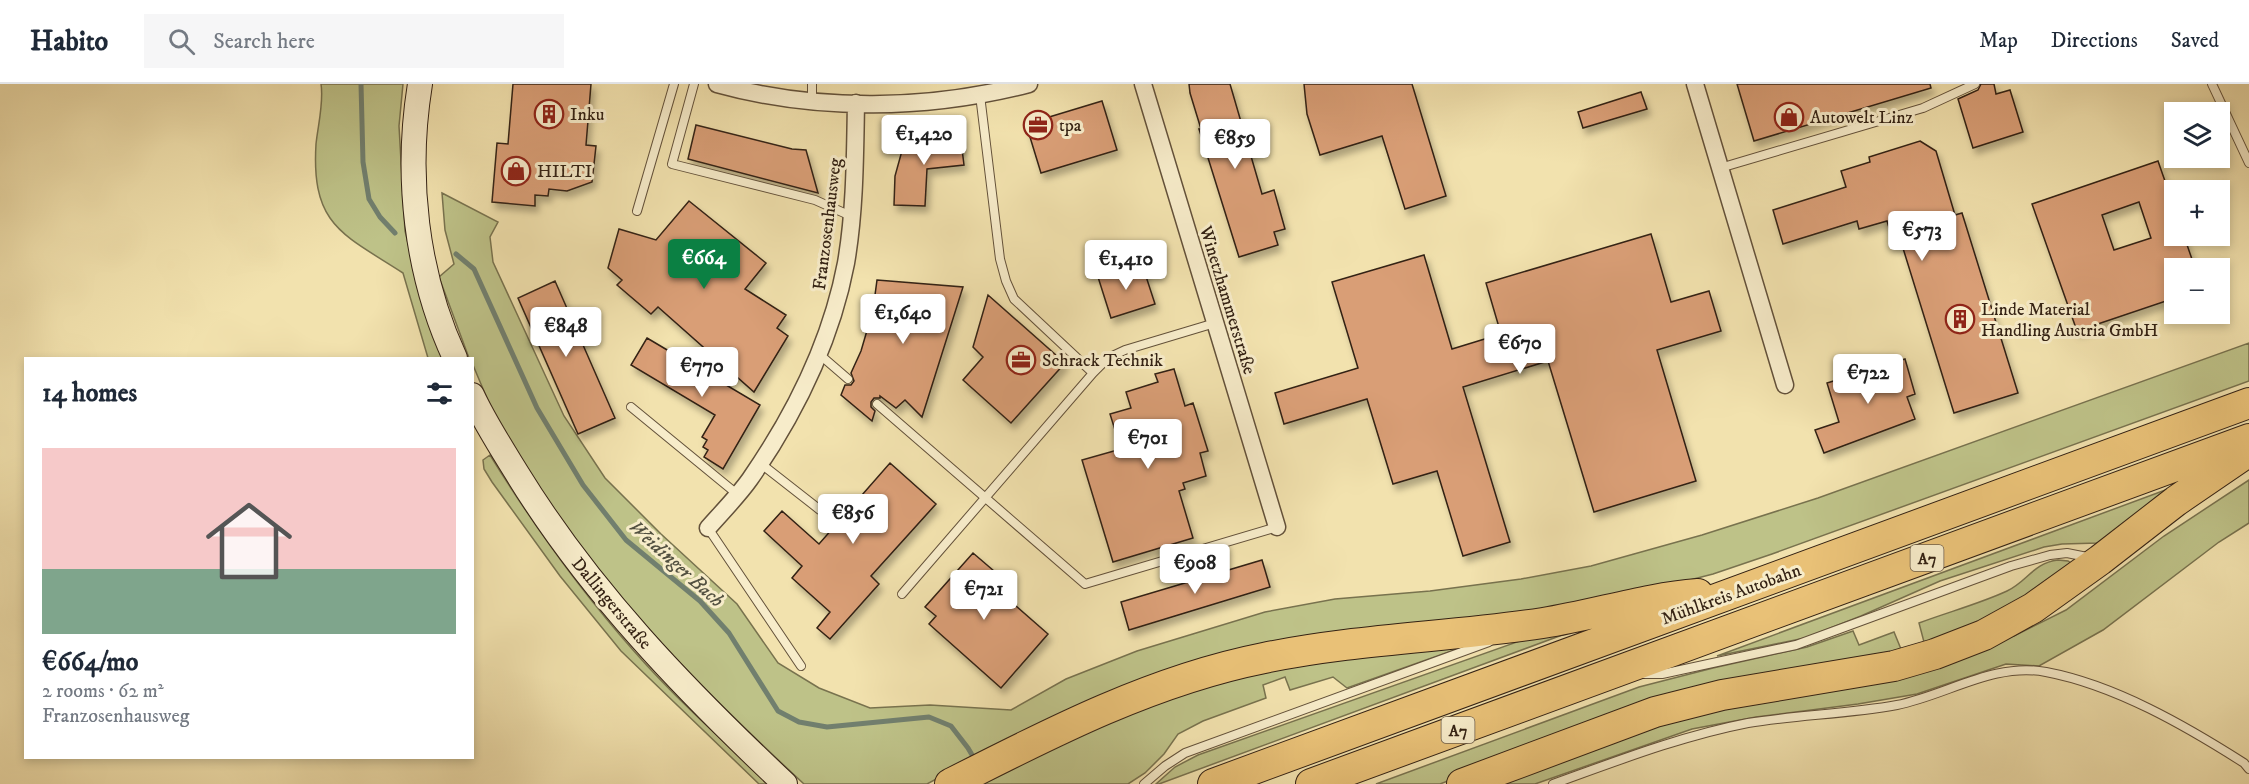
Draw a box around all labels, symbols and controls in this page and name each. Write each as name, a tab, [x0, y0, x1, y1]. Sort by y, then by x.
search box	[144, 14, 564, 68]
text: Habito	[30, 24, 108, 59]
icon: search	[165, 25, 198, 58]
text: Search here	[213, 28, 315, 55]
text: Map	[1979, 28, 2018, 54]
text: Directions	[2051, 28, 2138, 54]
text: Saved	[2171, 28, 2219, 54]
building icon: Inku	[533, 98, 565, 130]
shop icon: Autowelt Linz	[1773, 101, 1805, 133]
map controls	[2164, 102, 2230, 324]
button: layers	[2164, 102, 2230, 168]
place label: Inku	[570, 104, 605, 126]
place label: Autowelt Linz	[1810, 107, 1914, 129]
office icon: tpa	[1022, 109, 1054, 141]
pin: €1,420	[875, 115, 973, 166]
place label: tpa	[1059, 115, 1082, 137]
pin: €859	[1199, 119, 1271, 170]
text: €1,420	[896, 122, 952, 147]
text: €859	[1214, 126, 1256, 151]
shop icon: HILTI	[500, 155, 532, 187]
street label: Franzosenhausweg	[809, 157, 847, 291]
place label: HILTI	[537, 161, 592, 183]
button: +	[2164, 180, 2230, 246]
pin: €573	[1886, 211, 1958, 262]
text: €573	[1902, 218, 1942, 243]
street label: Winetzhammerstraße	[1194, 222, 1260, 377]
pin: €664	[668, 239, 740, 290]
pin: €1,410	[1077, 240, 1175, 291]
text: €664	[682, 246, 726, 271]
text: €1,410	[1099, 247, 1153, 272]
button: −	[2164, 258, 2230, 324]
pin: €1,640	[854, 294, 952, 345]
place label: Linde Material Handling Austria GmbH	[1981, 299, 2158, 342]
text: €1,640	[874, 301, 932, 326]
building icon: Linde Material Handling Austria GmbH	[1944, 303, 1976, 335]
pin: €848	[530, 307, 602, 358]
text: €848	[544, 314, 588, 339]
pin: €670	[1484, 324, 1556, 375]
text: €670	[1498, 331, 1542, 356]
office icon: Schrack Technik	[1005, 344, 1037, 376]
pin: €770	[666, 347, 738, 398]
place label: Schrack Technik	[1042, 350, 1163, 372]
text: €770	[680, 354, 724, 379]
pin: €722	[1832, 354, 1904, 405]
text: €722	[1847, 361, 1889, 386]
text: 14 homes	[42, 377, 137, 410]
icon: filters	[423, 377, 456, 410]
pin: €701	[1112, 419, 1184, 470]
text: €701	[1128, 426, 1168, 451]
icon: home	[195, 487, 303, 595]
pin: €856	[817, 494, 889, 545]
text: €856	[832, 501, 874, 526]
water label: Weidinger Bach	[623, 515, 729, 613]
pin: €908	[1159, 544, 1231, 595]
road number: A7	[1910, 545, 1944, 571]
text: €908	[1174, 551, 1216, 576]
street label: Dallingerstraße	[566, 553, 656, 654]
street label: Mühlkreis Autobahn	[1659, 559, 1805, 630]
pin: €721	[948, 570, 1020, 621]
text: €721	[964, 577, 1004, 602]
text: €664/mo	[42, 646, 138, 679]
text: 2 rooms · 62 m²	[42, 679, 164, 704]
text: Franzosenhausweg	[42, 704, 190, 729]
road number: A7	[1442, 717, 1474, 743]

